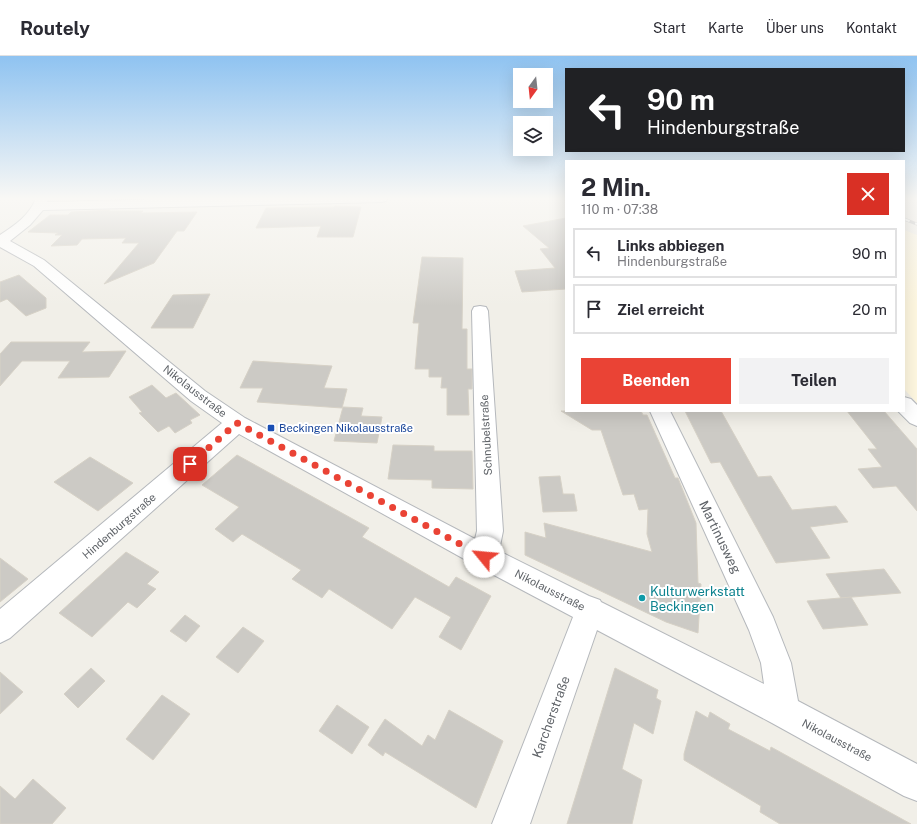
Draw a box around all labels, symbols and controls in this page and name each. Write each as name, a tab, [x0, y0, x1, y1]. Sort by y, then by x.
text: Routely	[20, 17, 90, 39]
text: Start	[653, 20, 686, 36]
text: Karte	[708, 20, 744, 36]
text: Über uns	[766, 20, 824, 36]
text: Kontakt	[846, 20, 897, 36]
north arrow	[513, 68, 553, 108]
map controls	[513, 68, 553, 156]
text: 90 m	[647, 83, 715, 116]
icon: left	[581, 84, 633, 136]
button: layers	[513, 116, 553, 156]
text: Hindenburgstraße	[647, 117, 799, 138]
text: 2 Min.	[581, 173, 651, 201]
button: close	[847, 173, 889, 215]
text: 110 m · 07:38	[581, 202, 658, 217]
text: Links abbiegen	[617, 237, 724, 254]
icon: left	[583, 242, 605, 264]
text: 90 m	[852, 245, 887, 262]
text: Hindenburgstraße	[617, 254, 727, 269]
icon: arrive	[583, 298, 605, 320]
text: Ziel erreicht	[617, 301, 704, 318]
text: 20 m	[852, 301, 887, 318]
button: Beenden	[581, 358, 731, 404]
button: Teilen	[739, 358, 889, 404]
street label: Nikolausstraße	[161, 363, 229, 419]
street label: Schnubelstraße	[478, 394, 494, 476]
place label: Beckingen Nikolausstraße	[279, 422, 413, 434]
marker: Beckingen Nikolausstraße	[266, 423, 276, 433]
pin	[173, 447, 207, 481]
icon: arrive	[179, 453, 201, 475]
street label: Hindenburgstraße	[80, 491, 158, 561]
street label: Martinusweg	[696, 498, 744, 576]
position arrow	[463, 536, 505, 578]
street label: Nikolausstraße	[513, 567, 587, 613]
place label: Kulturwerkstatt Beckingen	[650, 584, 745, 614]
marker: Kulturwerkstatt Beckingen	[637, 593, 647, 603]
street label: Karcherstraße	[529, 674, 573, 760]
street label: Nikolausstraße	[800, 717, 874, 763]

